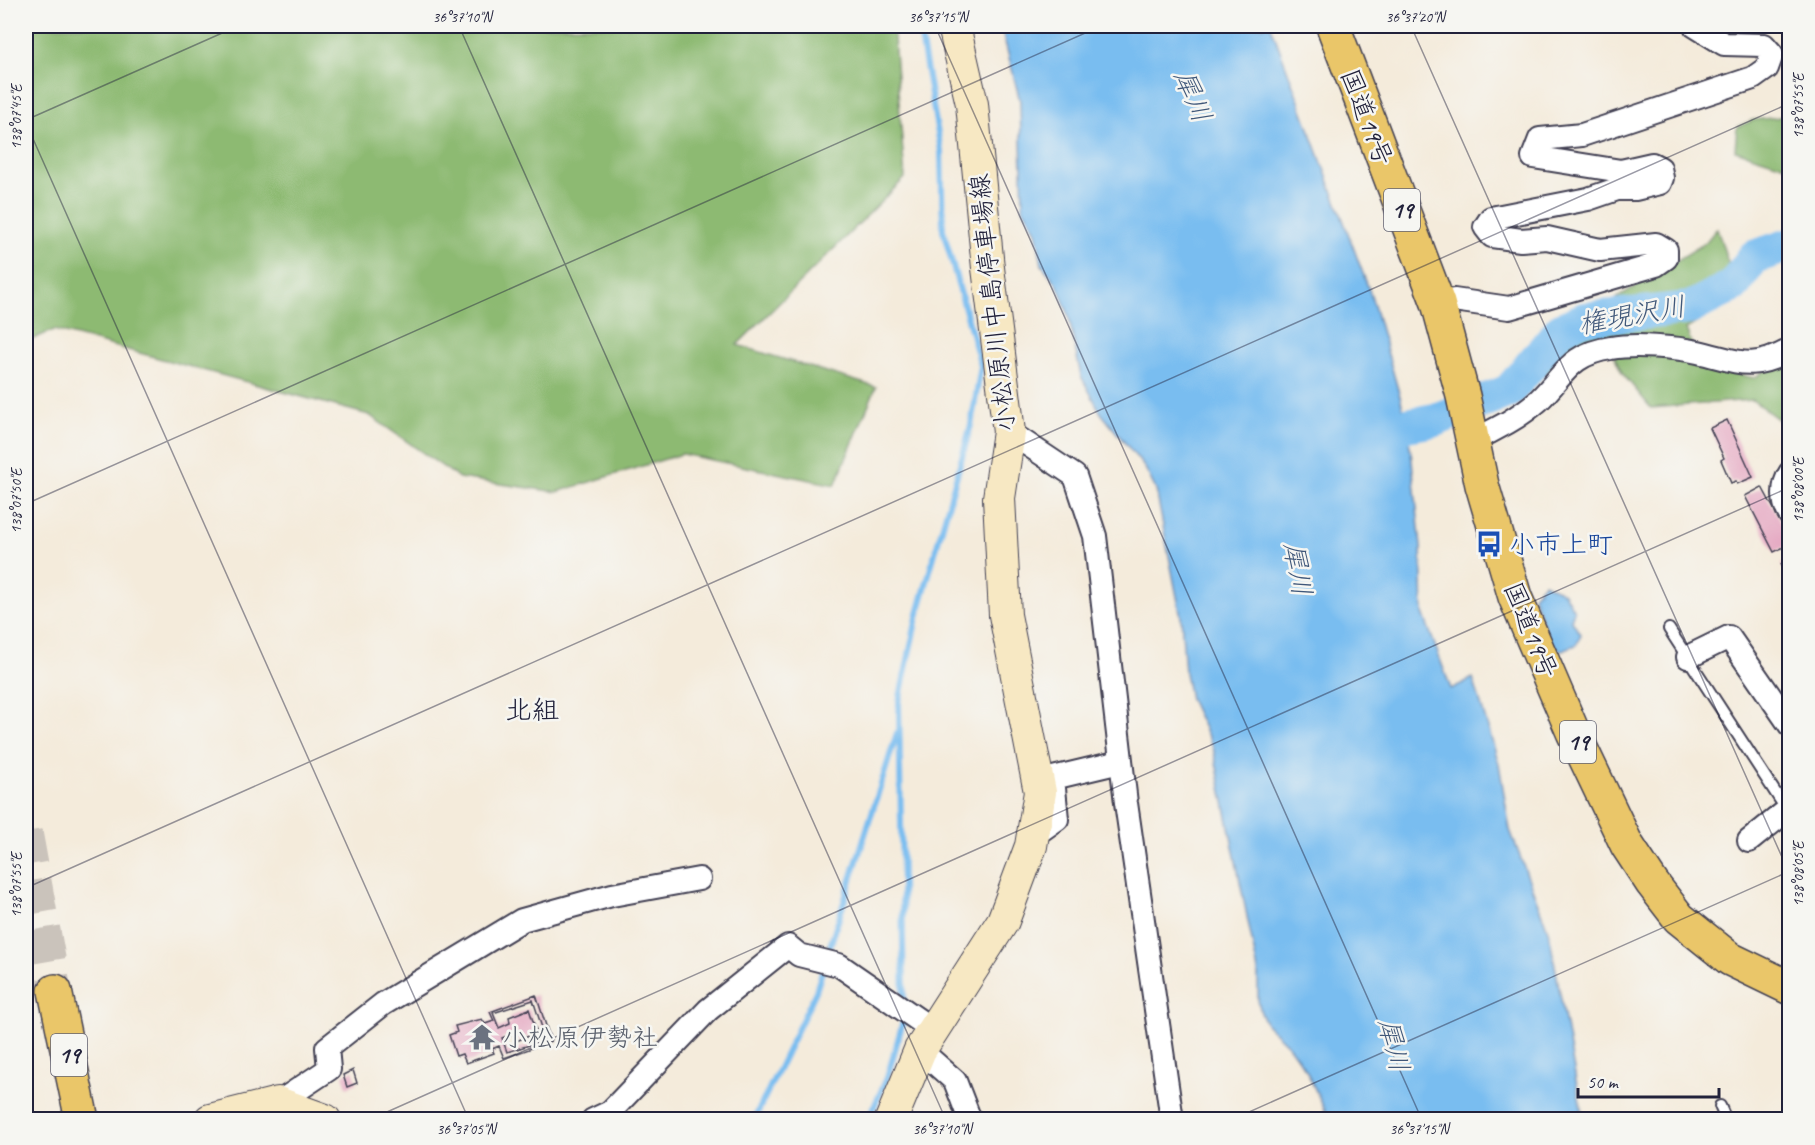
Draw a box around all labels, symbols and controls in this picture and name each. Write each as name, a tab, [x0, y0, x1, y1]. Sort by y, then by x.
text: 36°37'10"N	[432, 8, 495, 27]
text: 36°37'15"N	[908, 8, 971, 27]
text: 36°37'20"N	[1385, 8, 1448, 27]
street label: 国道19号	[1333, 64, 1400, 170]
water label: 犀川	[1167, 65, 1219, 127]
text: 138°07'55"E	[1789, 72, 1808, 138]
text: 138°07'45"E	[7, 83, 26, 149]
street label: 小松原川中島停車場線	[962, 172, 1022, 434]
road number: 19	[1384, 189, 1420, 231]
water label: 権現沢川	[1576, 289, 1688, 341]
text: 138°08'00"E	[1789, 456, 1808, 522]
text: 138°07'50"E	[7, 467, 26, 533]
place label: 小市上町	[1509, 528, 1613, 561]
bus stop icon: 小市上町	[1474, 529, 1504, 559]
water label: 犀川	[1277, 539, 1319, 599]
street label: 国道19号	[1496, 577, 1565, 683]
district label: 北組	[505, 693, 559, 727]
road number: 19	[1560, 721, 1596, 763]
text: 138°08'05"E	[1789, 840, 1808, 906]
text: 138°07'55"E	[7, 851, 26, 917]
water label: 犀川	[1371, 1015, 1417, 1075]
place label: 小松原伊勢社	[502, 1021, 658, 1054]
temple icon: 小松原伊勢社	[467, 1022, 497, 1052]
road number: 19	[51, 1034, 87, 1076]
scale bar	[1578, 1061, 1719, 1099]
text: 50 m	[1587, 1071, 1620, 1093]
text: 36°37'05"N	[436, 1120, 499, 1139]
text: 36°37'10"N	[912, 1120, 975, 1139]
text: 36°37'15"N	[1389, 1120, 1452, 1139]

